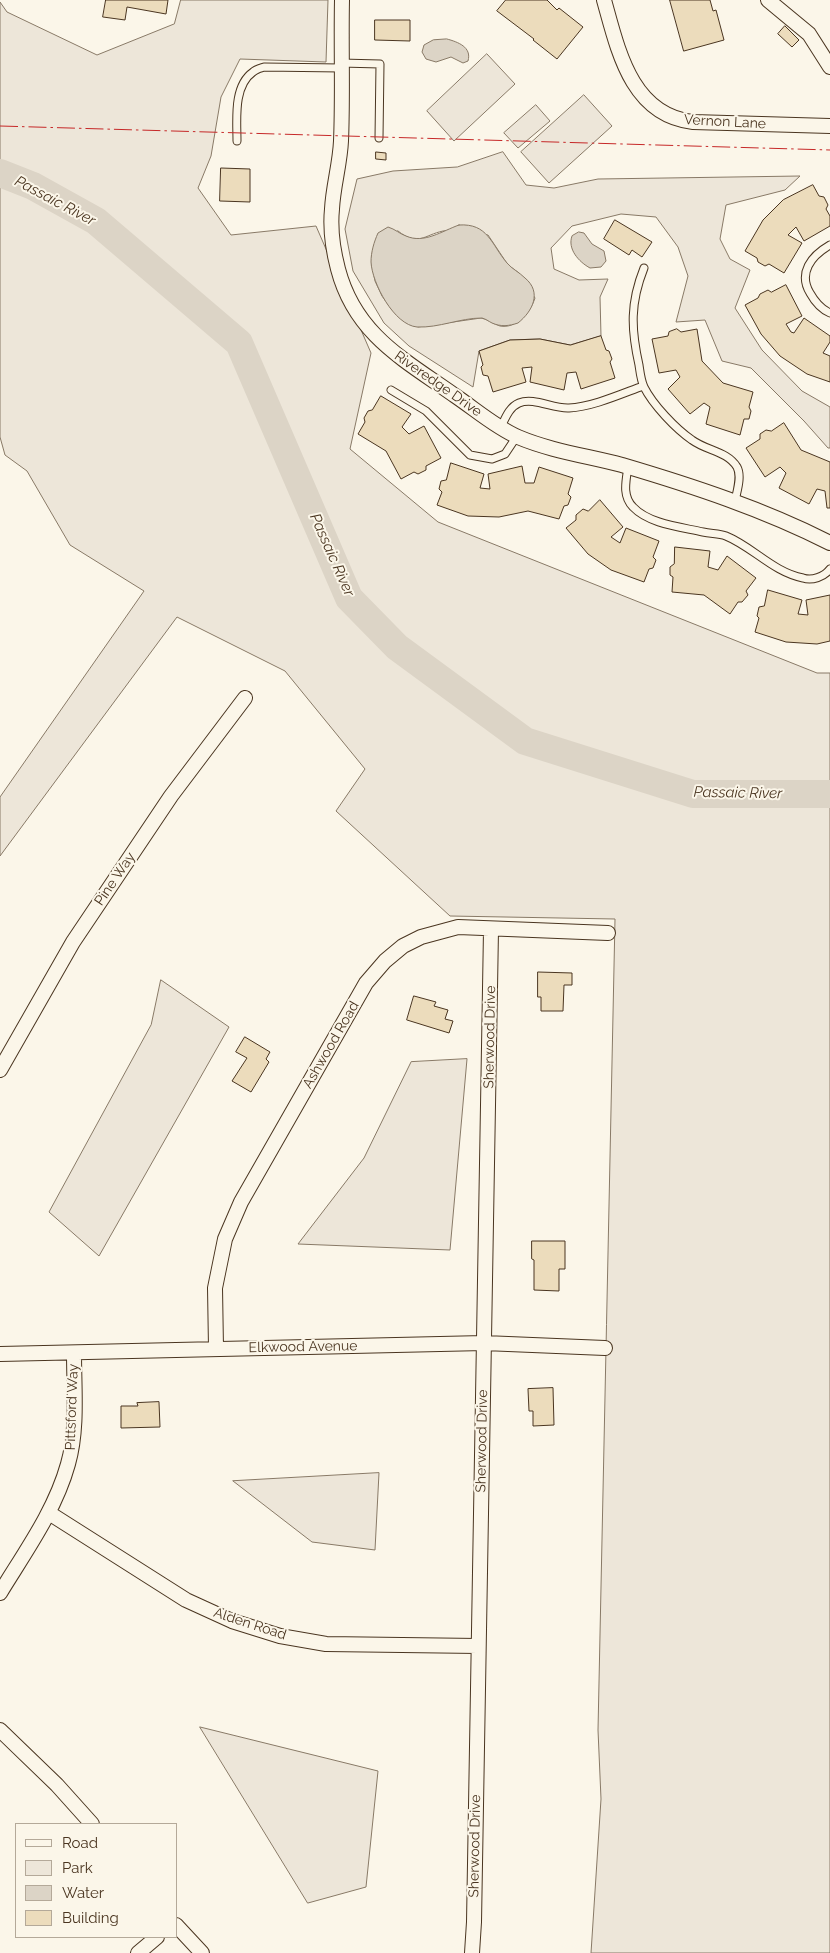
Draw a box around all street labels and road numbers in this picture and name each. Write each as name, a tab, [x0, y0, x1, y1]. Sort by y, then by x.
street label: Vernon Lane	[684, 111, 766, 133]
street label: Riveredge Drive	[391, 348, 485, 420]
street label: Pine Way	[91, 849, 139, 909]
street label: Sherwood Drive	[481, 985, 499, 1089]
street label: Ashwood Road	[299, 998, 363, 1092]
street label: Elkwood Avenue	[248, 1338, 358, 1356]
street label: Pittsford Way	[62, 1363, 82, 1451]
street label: Sherwood Drive	[473, 1389, 491, 1493]
street label: Alden Road	[211, 1604, 289, 1644]
street label: Sherwood Drive	[466, 1794, 484, 1898]

